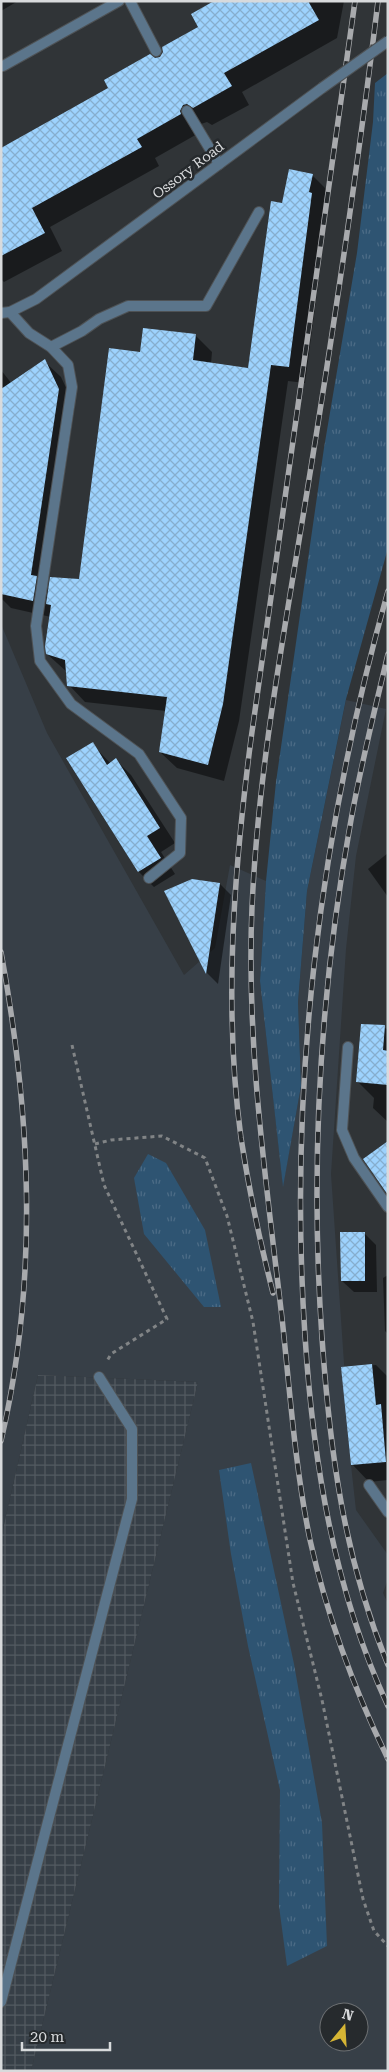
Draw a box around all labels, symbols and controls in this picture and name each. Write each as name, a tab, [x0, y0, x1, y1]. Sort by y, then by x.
street label: Ossory Road	[149, 138, 227, 202]
north arrow	[319, 2002, 369, 2052]
text: N	[340, 2005, 356, 2024]
scale bar	[22, 2020, 110, 2052]
text: 20 m	[30, 2028, 65, 2046]

